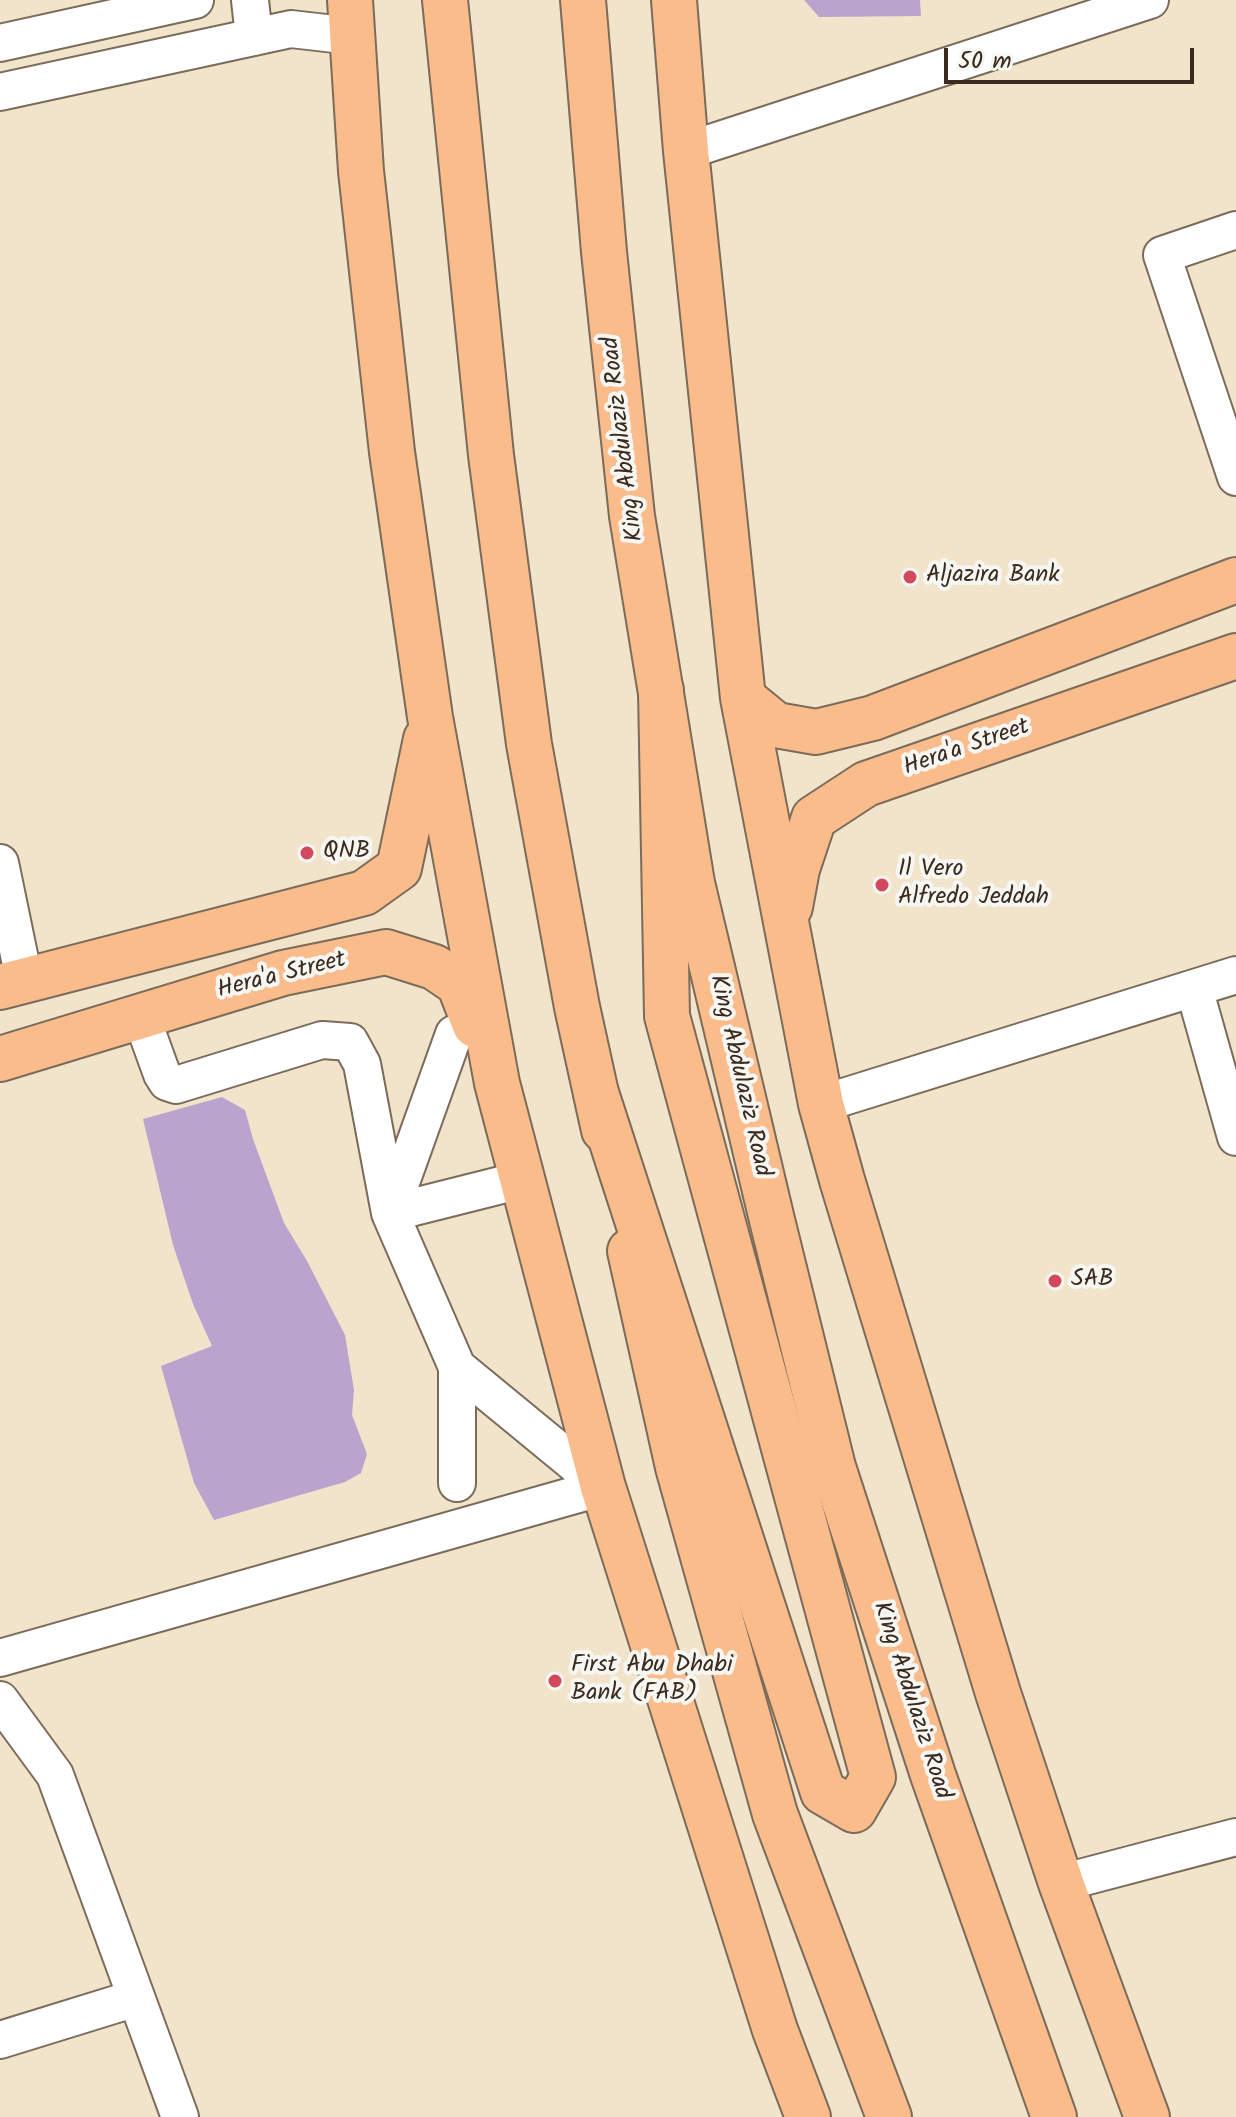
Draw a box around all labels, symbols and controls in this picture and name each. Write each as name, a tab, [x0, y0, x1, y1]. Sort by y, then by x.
scale bar	[948, 32, 1198, 82]
text: 50 m	[958, 42, 1012, 81]
street label: King Abdulaziz Road	[598, 335, 652, 543]
place label: Aljazira Bank	[926, 563, 1060, 591]
marker: Aljazira Bank	[901, 568, 919, 586]
street label: Hera'a Street	[900, 714, 1034, 784]
place label: QNB	[323, 839, 370, 867]
marker: QNB	[298, 844, 316, 862]
place label: Il Vero Alfredo Jeddah	[898, 857, 1049, 913]
marker: Il Vero Alfredo Jeddah	[873, 876, 891, 894]
street label: Hera'a Street	[215, 947, 349, 1007]
street label: King Abdulaziz Road	[701, 972, 775, 1180]
place label: SAB	[1071, 1267, 1114, 1295]
marker: SAB	[1046, 1272, 1064, 1290]
street label: King Abdulaziz Road	[864, 1599, 956, 1803]
place label: First Abu Dhabi Bank (FAB)	[571, 1653, 733, 1709]
marker: First Abu Dhabi Bank (FAB)	[546, 1672, 564, 1690]

